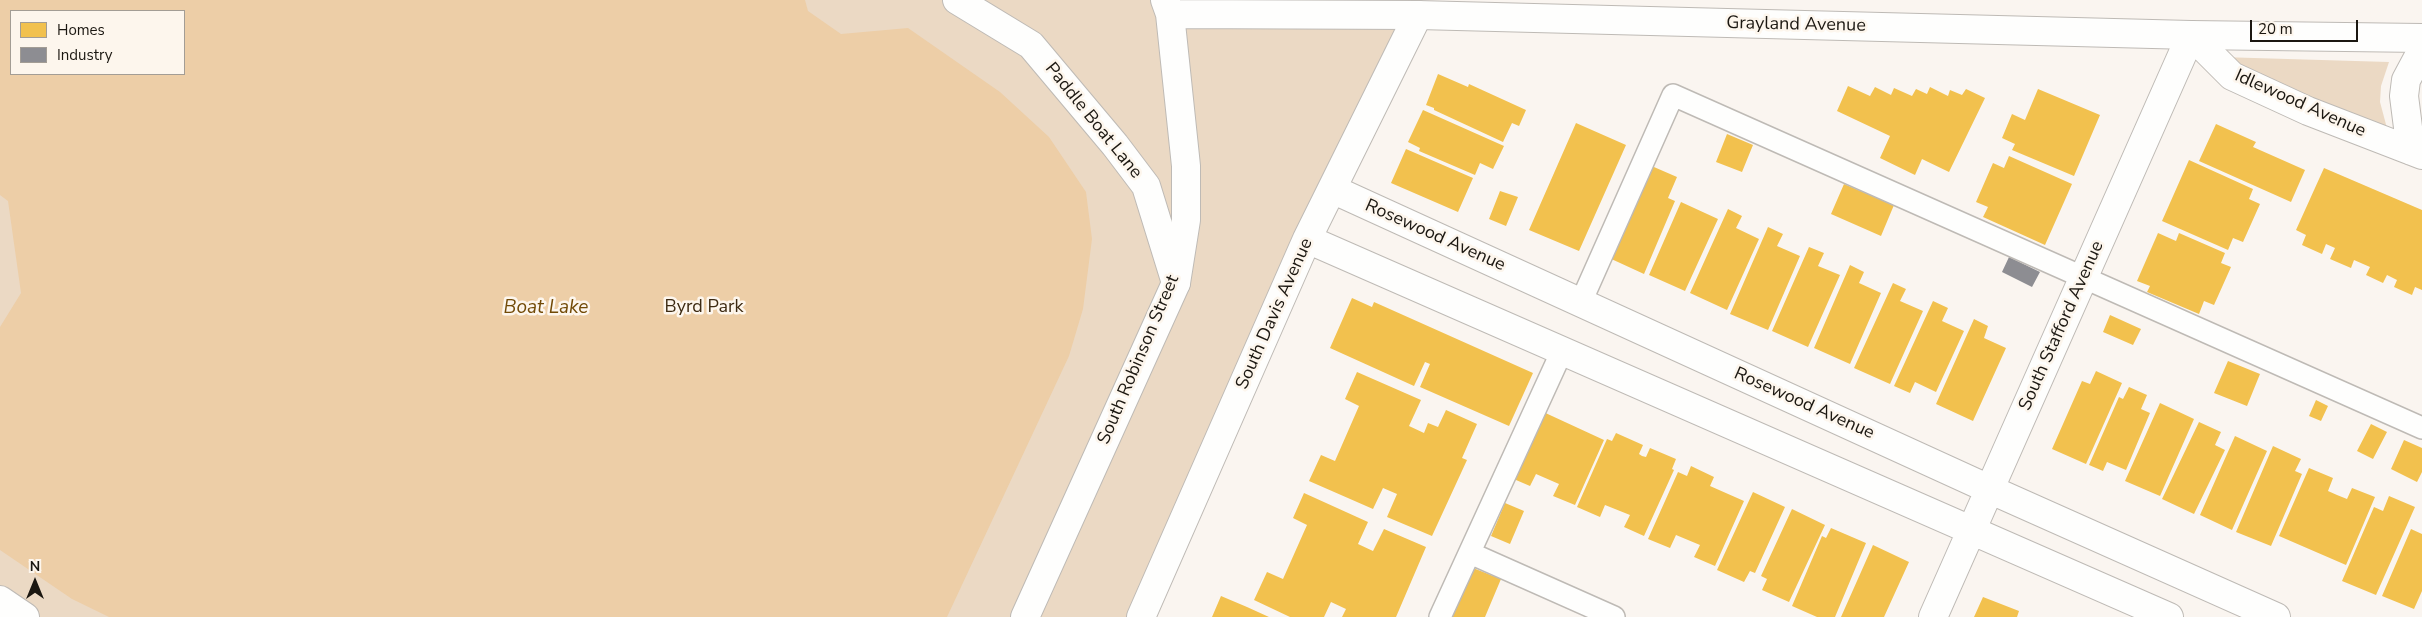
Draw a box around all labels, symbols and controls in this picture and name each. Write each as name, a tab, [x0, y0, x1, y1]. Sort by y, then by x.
legend	[10, 10, 185, 75]
scale bar	[2252, 10, 2360, 42]
street label: Grayland Avenue	[1726, 13, 1866, 37]
text: 20 m	[2258, 19, 2293, 39]
text: Homes	[57, 20, 105, 40]
text: Industry	[57, 45, 112, 65]
street label: Paddle Boat Lane	[1040, 59, 1146, 183]
street label: Idlewood Avenue	[2231, 65, 2369, 143]
street label: Rosewood Avenue	[1361, 195, 1509, 277]
street label: South Davis Avenue	[1232, 235, 1318, 393]
street label: South Stafford Avenue	[2015, 238, 2109, 414]
street label: South Robinson Street	[1094, 272, 1184, 448]
water label: Boat Lake	[504, 297, 588, 319]
park label: Byrd Park	[665, 297, 743, 319]
street label: Rosewood Avenue	[1730, 363, 1878, 445]
north arrow	[10, 557, 60, 607]
text: N	[30, 557, 40, 576]

